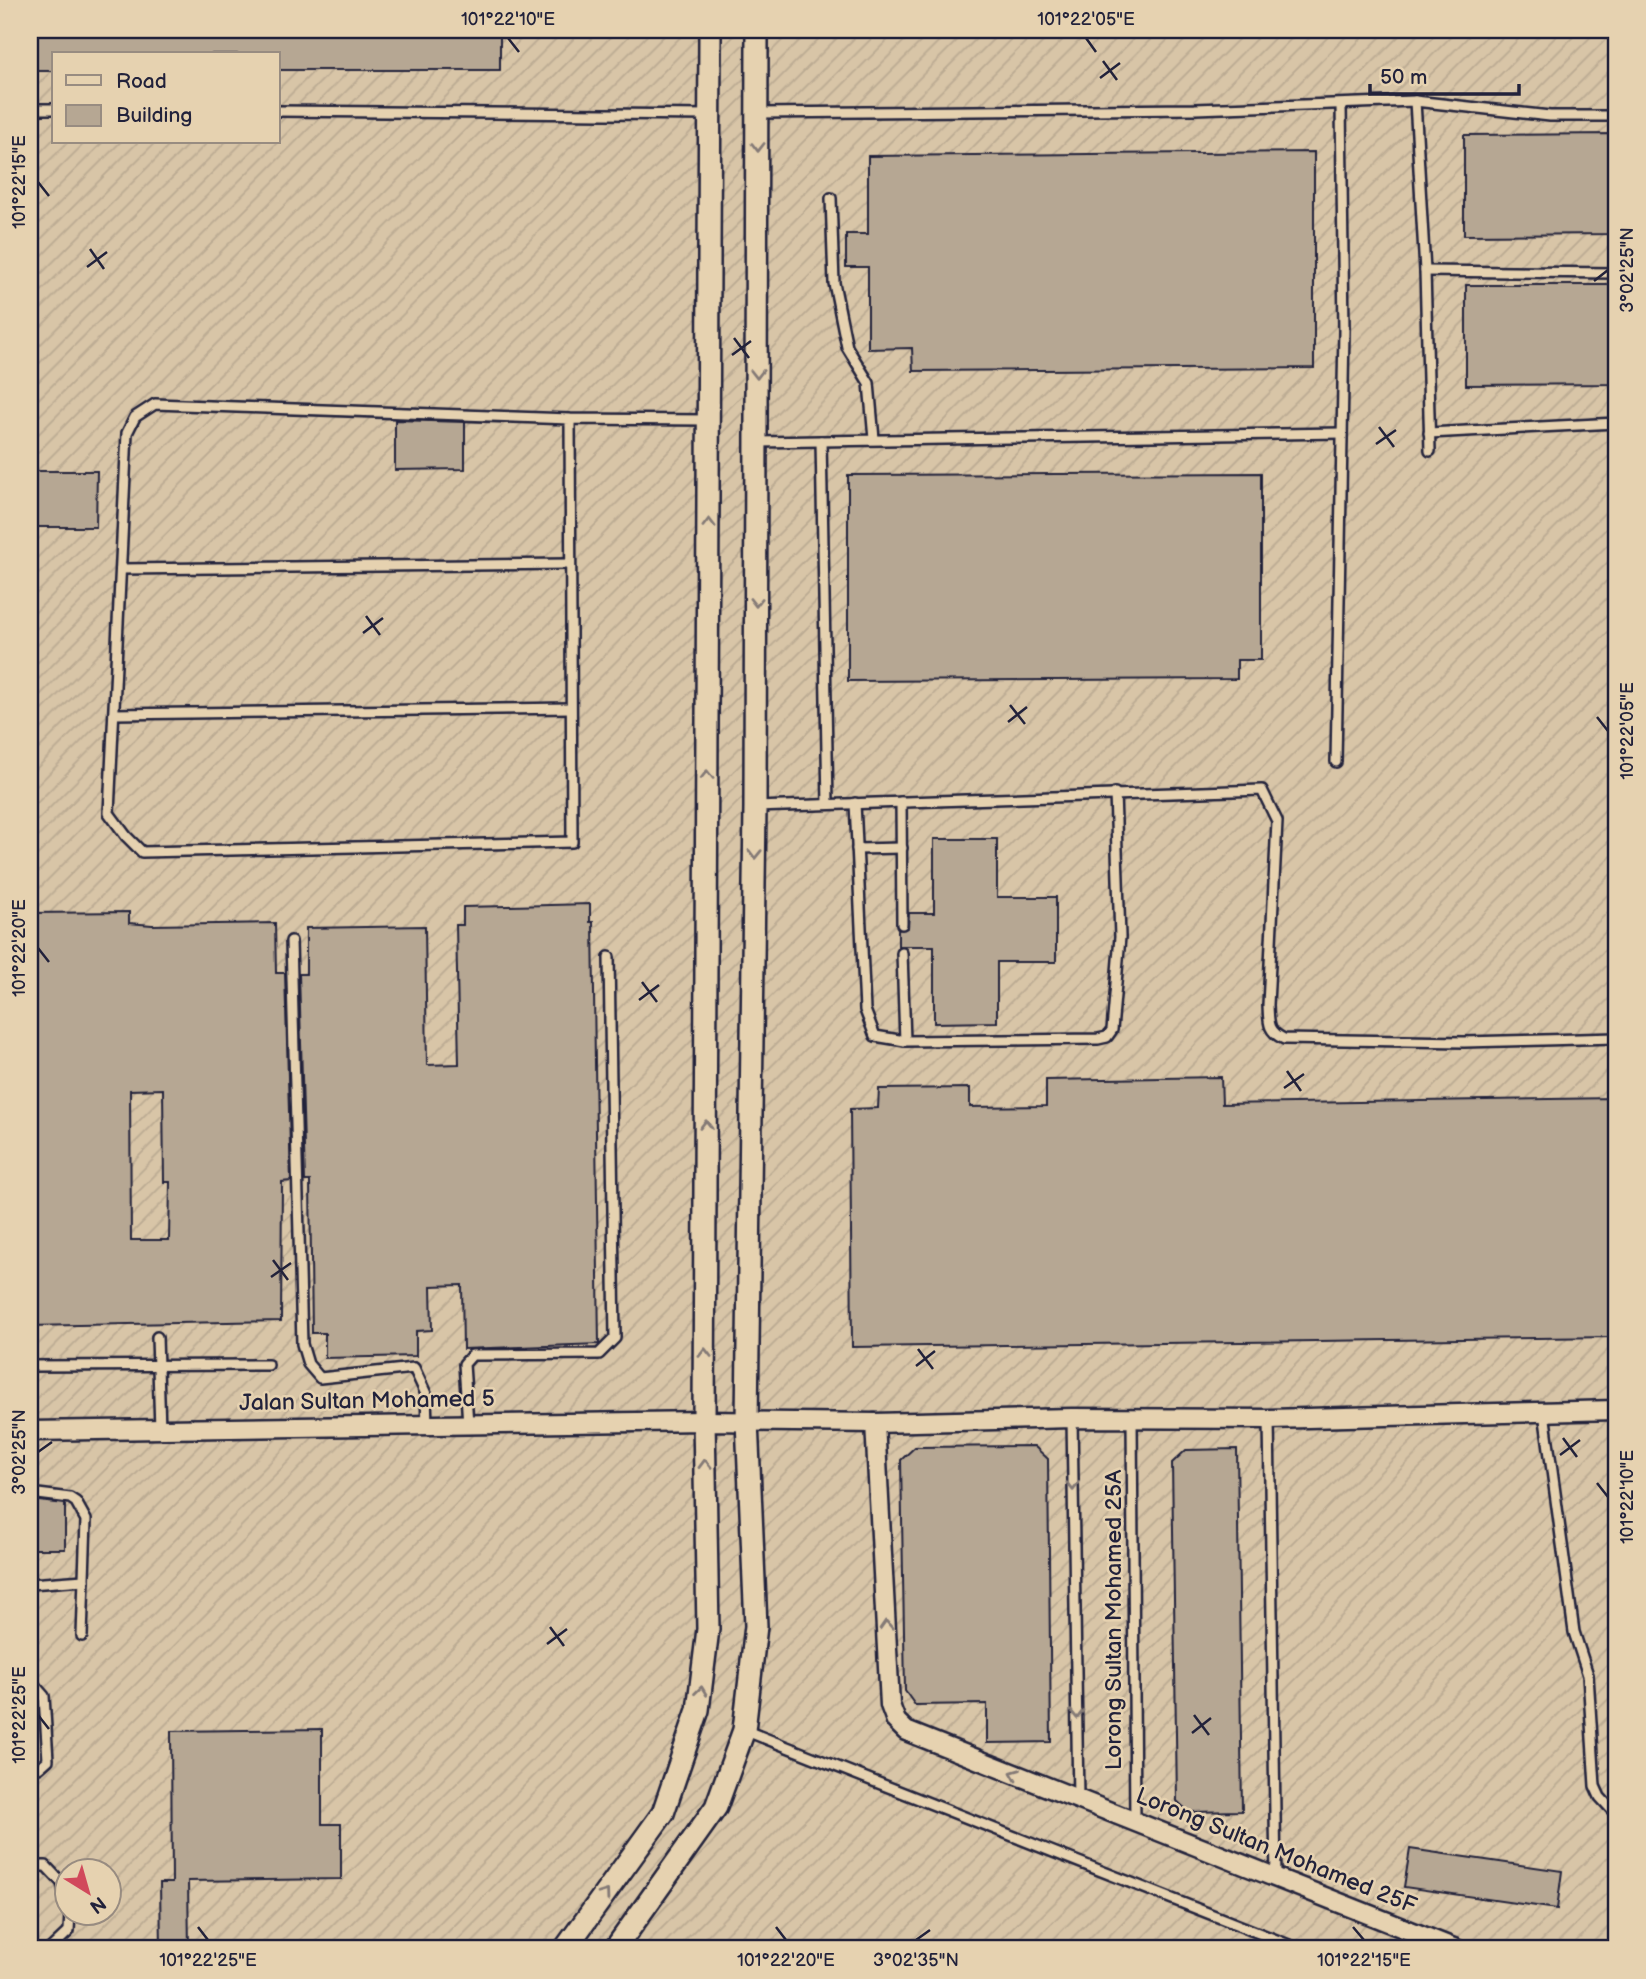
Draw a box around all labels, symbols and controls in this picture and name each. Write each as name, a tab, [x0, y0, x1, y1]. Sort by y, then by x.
text: 101°22'10"E	[461, 9, 555, 30]
text: 101°22'05"E	[1037, 9, 1135, 30]
legend	[52, 52, 280, 144]
scale bar	[1370, 52, 1518, 96]
text: 50 m	[1380, 65, 1427, 90]
text: Road	[116, 69, 167, 94]
text: Building	[116, 103, 192, 128]
text: 101°22'15"E	[9, 135, 30, 229]
one-way arrow	[750, 142, 766, 153]
text: 3°02'25"N	[1617, 227, 1638, 313]
one-way arrow	[749, 370, 765, 380]
one-way arrow	[701, 517, 717, 528]
one-way arrow	[748, 597, 764, 608]
text: 101°22'05"E	[1617, 682, 1638, 780]
one-way arrow	[699, 769, 715, 780]
one-way arrow	[747, 849, 762, 860]
text: 101°22'20"E	[9, 899, 30, 997]
one-way arrow	[698, 1119, 714, 1130]
one-way arrow	[697, 1347, 712, 1358]
street label: Jalan Sultan Mohamed 5	[239, 1385, 495, 1417]
text: 3°02'25"N	[9, 1409, 30, 1495]
text: 101°22'10"E	[1617, 1450, 1638, 1544]
one-way arrow	[697, 1458, 713, 1469]
street label: Lorong Sultan Mohamed 25A	[1100, 1469, 1128, 1770]
one-way arrow	[1066, 1481, 1081, 1492]
one-way arrow	[878, 1620, 893, 1631]
text: 101°22'25"E	[9, 1666, 30, 1764]
one-way arrow	[693, 1685, 708, 1697]
one-way arrow	[1069, 1709, 1085, 1719]
one-way arrow	[1009, 1768, 1021, 1782]
street label: Lorong Sultan Mohamed 25F	[1132, 1782, 1421, 1920]
north arrow	[52, 1856, 122, 1926]
one-way arrow	[597, 1889, 609, 1902]
text: N	[85, 1891, 110, 1918]
text: 101°22'25"E	[159, 1950, 257, 1971]
text: 101°22'20"E	[737, 1950, 835, 1971]
text: 3°02'35"N	[873, 1950, 959, 1971]
text: 101°22'15"E	[1317, 1950, 1411, 1971]

